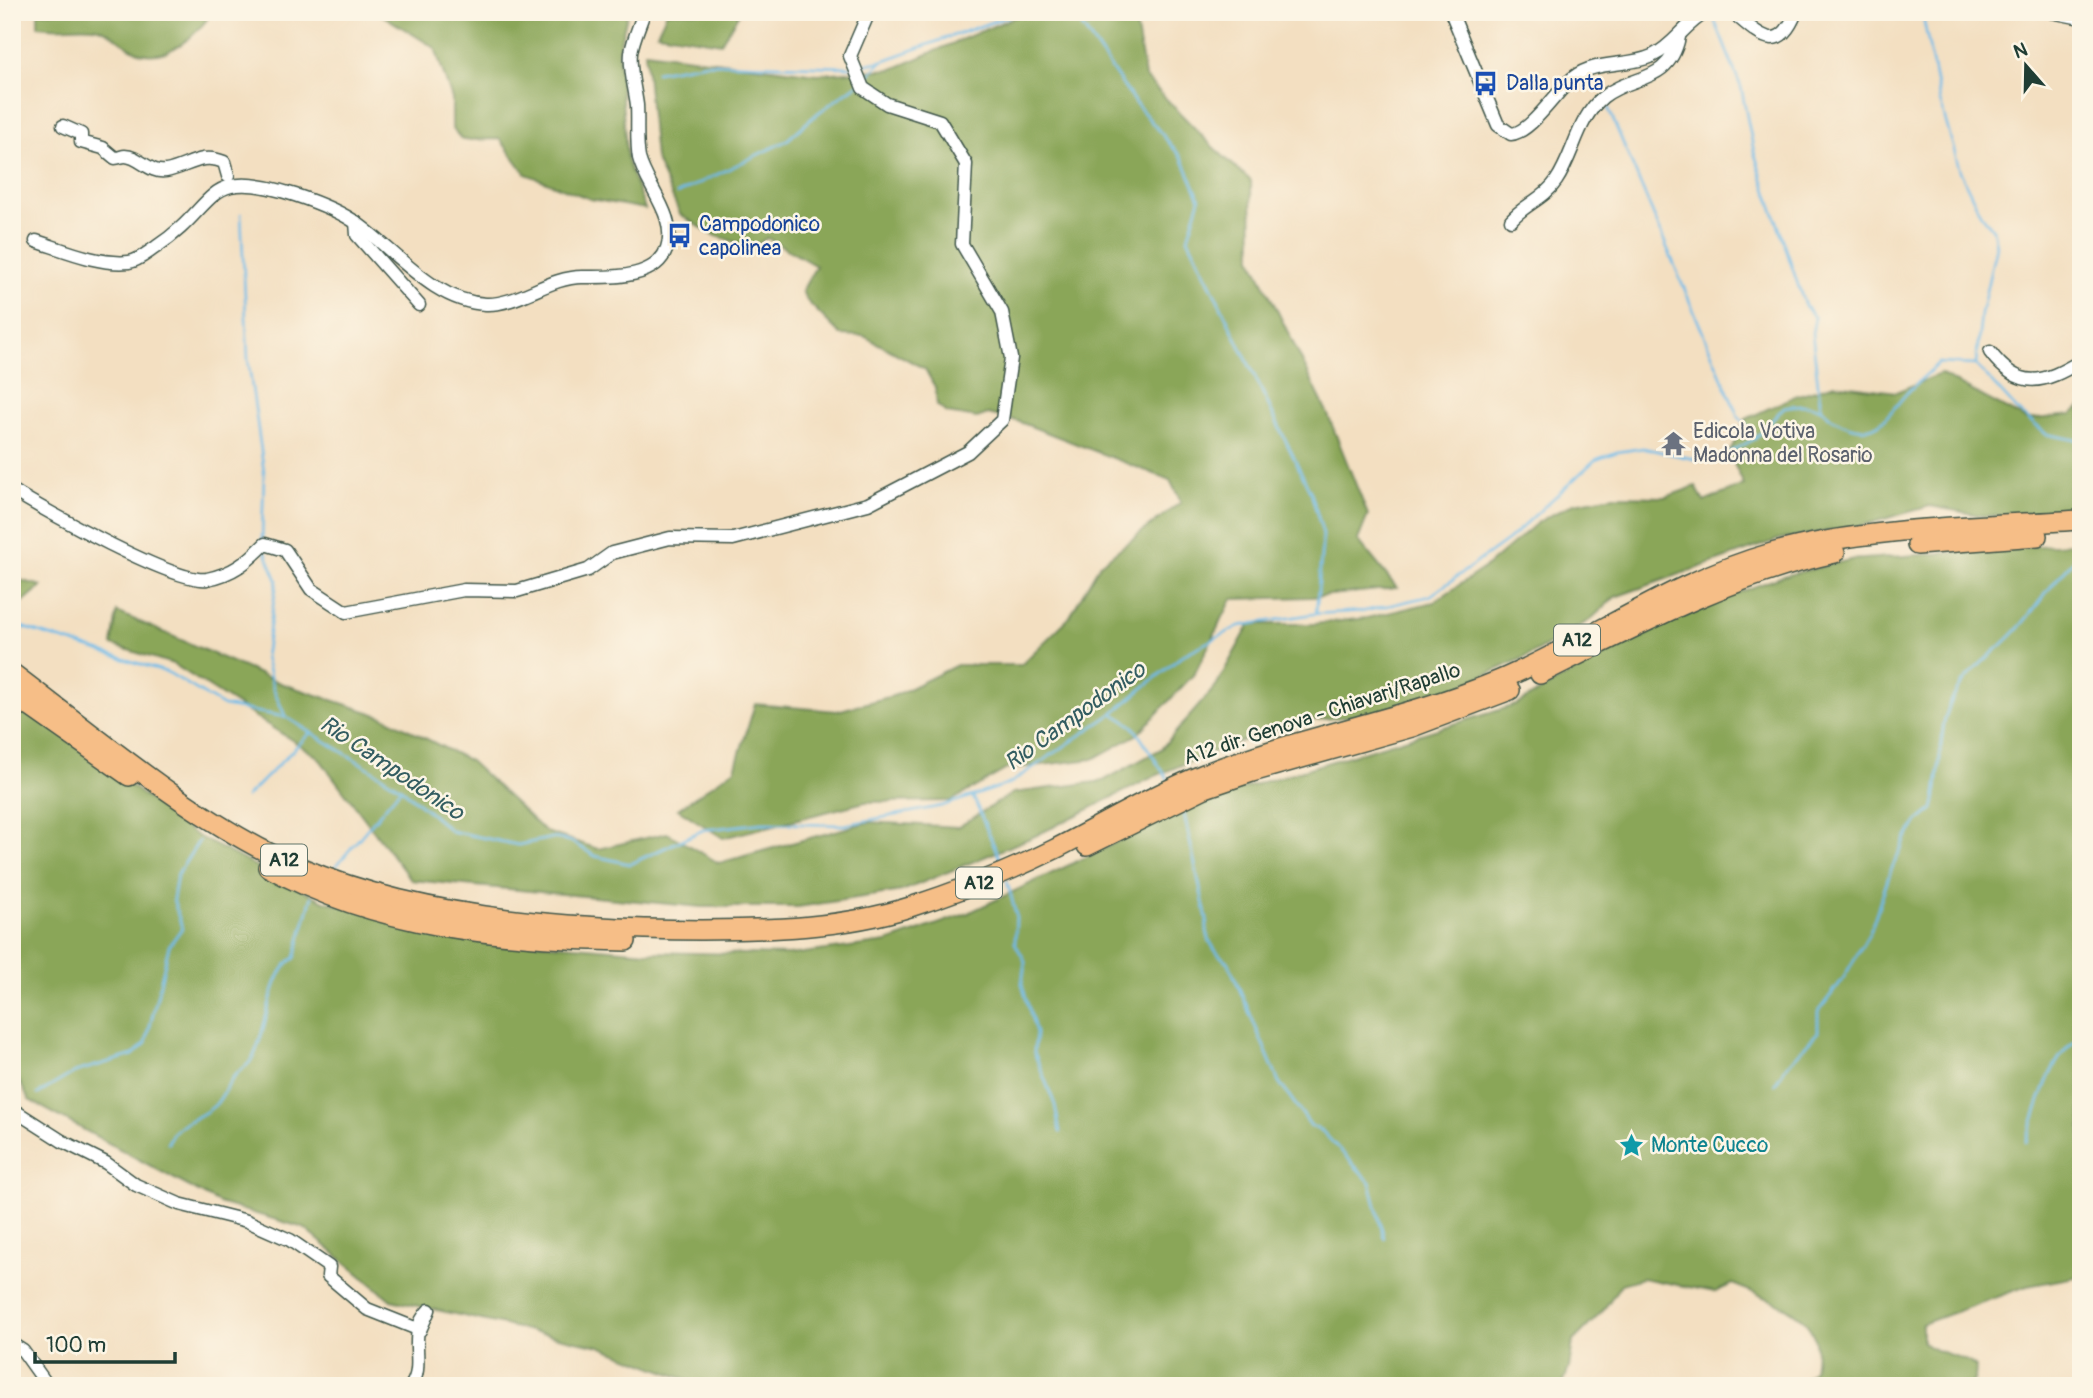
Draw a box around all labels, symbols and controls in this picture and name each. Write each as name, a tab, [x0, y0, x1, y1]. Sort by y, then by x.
north arrow	[1992, 32, 2062, 102]
text: N	[2010, 37, 2031, 64]
bus stop icon: Dalla punta	[1472, 69, 1500, 97]
place label: Dalla punta	[1506, 70, 1604, 97]
place label: Campodonico capolinea	[699, 211, 820, 262]
bus stop icon: Campodonico capolinea	[665, 222, 693, 250]
place label: Edicola Votiva Madonna del Rosario	[1693, 418, 1872, 469]
temple icon: Edicola Votiva Madonna del Rosario	[1659, 429, 1687, 457]
road number: A12	[1554, 624, 1600, 656]
water label: Rio Campodonico	[999, 654, 1153, 777]
street label: A12 dir. Genova - Chiavari/Rapallo	[1180, 656, 1464, 772]
water label: Rio Campodonico	[315, 709, 471, 828]
road number: A12	[261, 845, 307, 876]
road number: A12	[956, 868, 1002, 898]
place icon: Monte Cucco	[1617, 1131, 1645, 1159]
place label: Monte Cucco	[1651, 1132, 1768, 1159]
scale bar	[35, 1321, 175, 1365]
text: 100 m	[46, 1332, 106, 1359]

